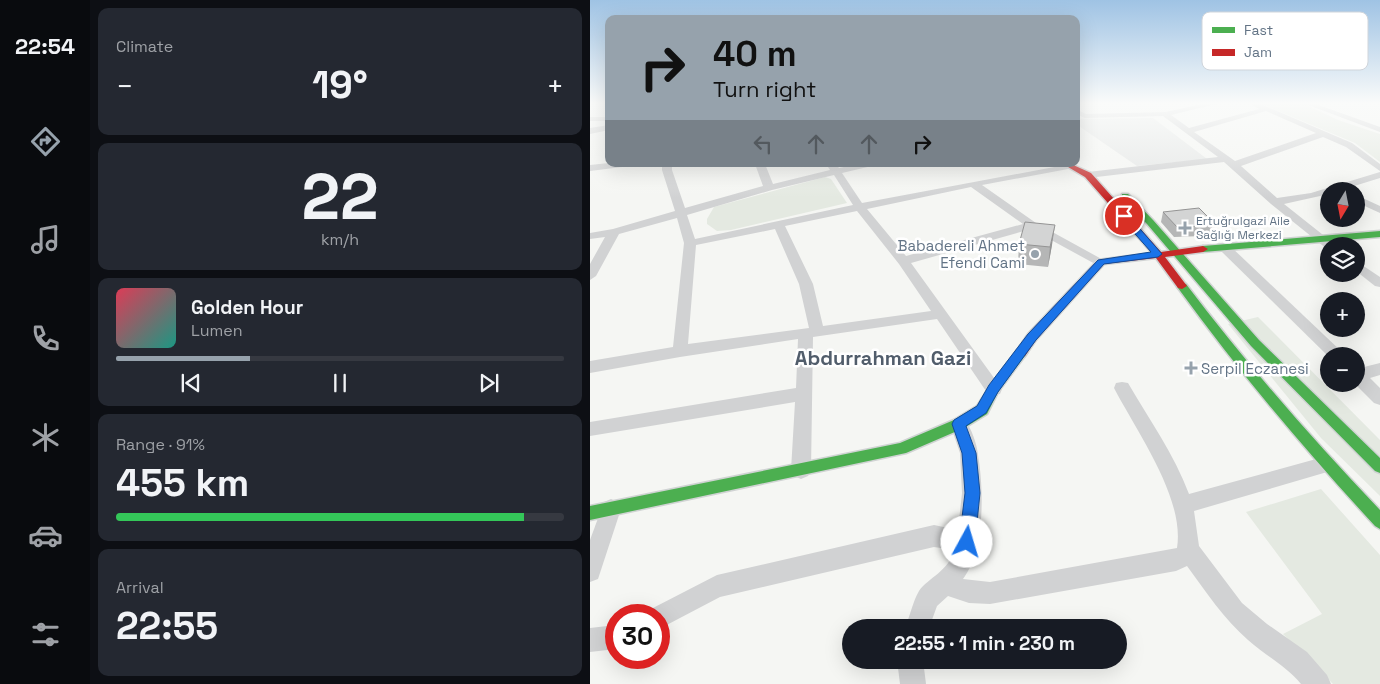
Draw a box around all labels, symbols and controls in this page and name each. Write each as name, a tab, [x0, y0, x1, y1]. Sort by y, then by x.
legend	[1202, 12, 1368, 70]
text: Fast	[1244, 21, 1273, 39]
text: 22:54	[15, 32, 75, 60]
text: 40 m	[713, 32, 797, 76]
icon: right	[630, 35, 695, 100]
text: Climate	[116, 36, 173, 57]
text: Jam	[1244, 43, 1272, 61]
text: 19°	[312, 61, 368, 109]
text: −	[116, 68, 133, 104]
text: +	[547, 68, 564, 104]
text: Turn right	[713, 75, 816, 103]
icon: directions	[28, 124, 63, 159]
icon: left	[749, 130, 777, 158]
icon: ahead	[802, 130, 830, 158]
icon: ahead	[855, 130, 883, 158]
icon: right	[908, 130, 936, 158]
text: 22	[301, 155, 379, 238]
north arrow	[1320, 182, 1365, 228]
map controls	[1320, 182, 1365, 392]
pin	[1103, 195, 1145, 237]
icon: arrive	[1110, 202, 1138, 230]
place label: Ertuğrulgazi Aile Sağlığı Merkezi	[1196, 213, 1290, 243]
marker: Ertuğrulgazi Aile Sağlığı Merkezi	[1178, 221, 1192, 235]
icon: music	[28, 222, 63, 257]
text: km/h	[321, 229, 359, 250]
place label: Babadereli Ahmet Efendi Cami	[898, 236, 1025, 272]
button: layers	[1320, 237, 1365, 282]
marker: Babadereli Ahmet Efendi Cami	[1029, 248, 1041, 260]
button: +	[1320, 292, 1365, 337]
text: Golden Hour	[191, 295, 303, 320]
text: Lumen	[191, 320, 243, 341]
icon: phone	[28, 321, 63, 356]
district label: Abdurrahman Gazi	[795, 345, 971, 371]
button: −	[1320, 347, 1365, 392]
place label: Serpil Eczanesi	[1201, 359, 1309, 378]
marker: Serpil Eczanesi	[1185, 362, 1197, 374]
icon: previous	[177, 369, 205, 397]
icon: pause	[326, 369, 354, 397]
icon: next	[475, 369, 503, 397]
icon: climate	[28, 420, 63, 455]
text: Range · 91%	[116, 434, 205, 455]
text: 455 km	[116, 459, 249, 507]
position arrow	[940, 515, 992, 567]
icon: car	[28, 518, 63, 553]
text: Arrival	[116, 577, 164, 598]
text: 22:55	[116, 602, 218, 650]
speed limit sign: 30	[605, 604, 670, 669]
icon: filters	[28, 617, 63, 652]
text: 22:55 · 1 min · 230 m	[894, 631, 1075, 656]

